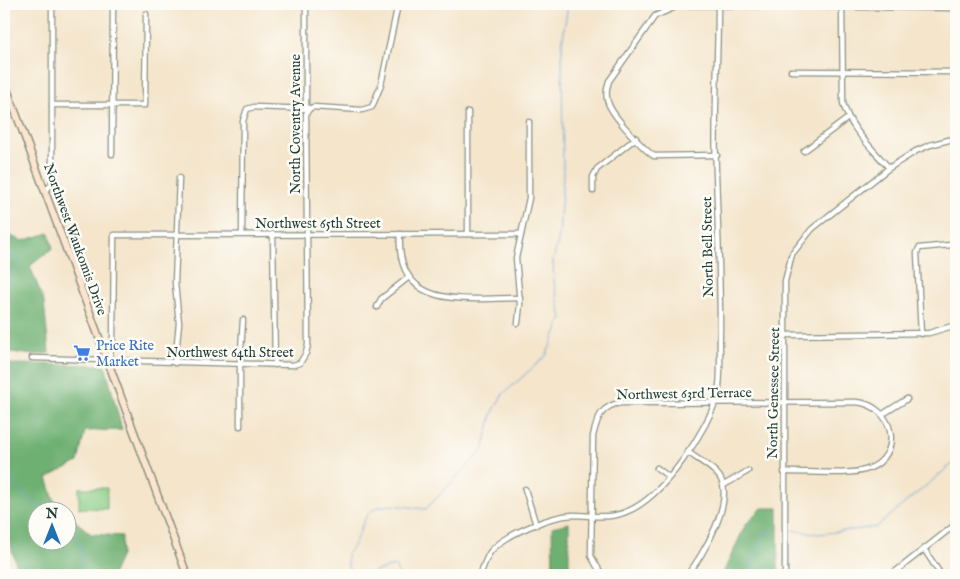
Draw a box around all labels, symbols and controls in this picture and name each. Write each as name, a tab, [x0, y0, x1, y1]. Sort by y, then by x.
street label: North Coventry Avenue	[287, 54, 305, 194]
street label: Northwest Waukomis Drive	[39, 161, 111, 318]
street label: North Bell Street	[698, 196, 718, 298]
street label: Northwest 65th Street	[255, 215, 381, 233]
street label: North Genessee Street	[764, 327, 784, 459]
place label: Price Rite Market	[96, 337, 155, 371]
supermarket icon: Price Rite Market	[72, 343, 92, 363]
street label: Northwest 64th Street	[166, 344, 294, 362]
street label: Northwest 63rd Terrace	[616, 384, 753, 404]
north arrow	[28, 502, 78, 552]
text: N	[45, 505, 58, 523]

